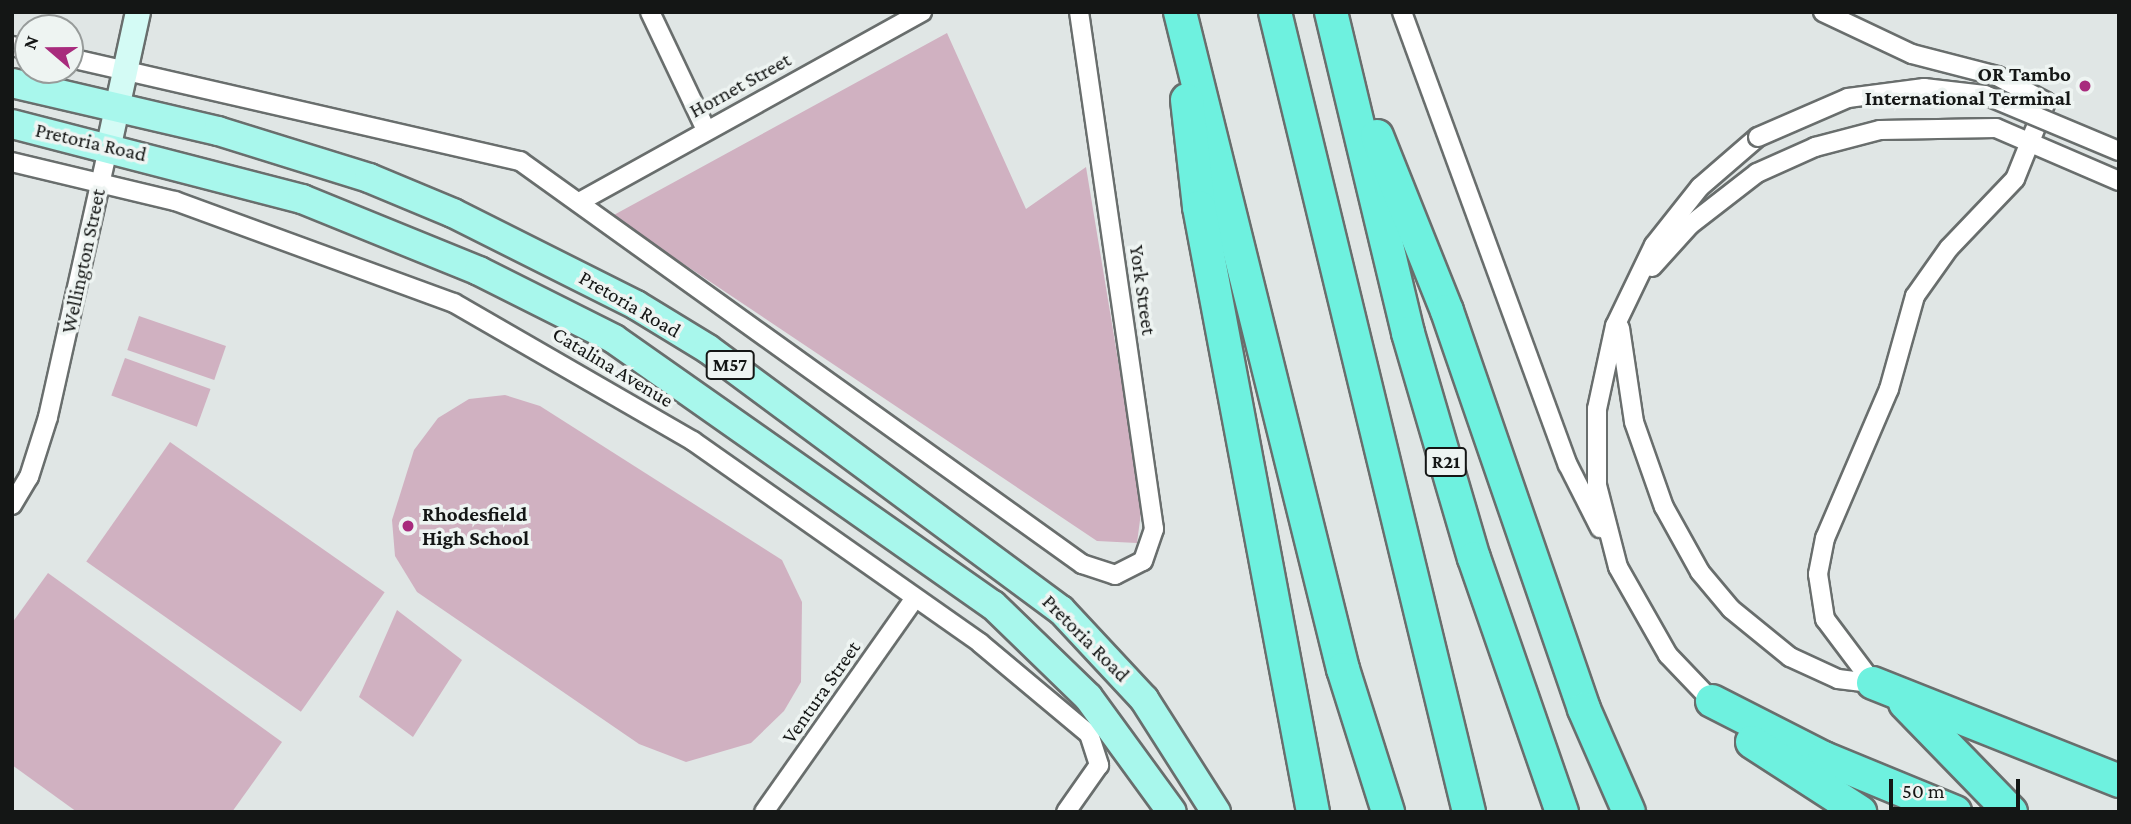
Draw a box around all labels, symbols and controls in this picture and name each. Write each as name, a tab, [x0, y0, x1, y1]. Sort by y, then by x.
north arrow	[14, 14, 84, 84]
text: N	[19, 33, 43, 52]
street label: Hornet Street	[685, 47, 795, 123]
place label: OR Tambo International Terminal	[1865, 61, 2071, 111]
marker: OR Tambo International Terminal	[2077, 78, 2093, 94]
street label: Pretoria Road	[33, 117, 149, 167]
street label: Wellington Street	[55, 186, 111, 336]
street label: York Street	[1124, 243, 1162, 337]
street label: Pretoria Road	[575, 265, 685, 343]
street label: Catalina Avenue	[548, 321, 678, 413]
road number: M57	[706, 350, 754, 380]
road number: R21	[1423, 446, 1469, 477]
place label: Rhodesfield High School	[422, 501, 529, 551]
marker: Rhodesfield High School	[400, 518, 416, 534]
street label: Pretoria Road	[1037, 589, 1135, 687]
street label: Ventura Street	[776, 636, 866, 748]
scale bar	[1893, 764, 2024, 808]
text: 50 m	[1902, 779, 1945, 803]

